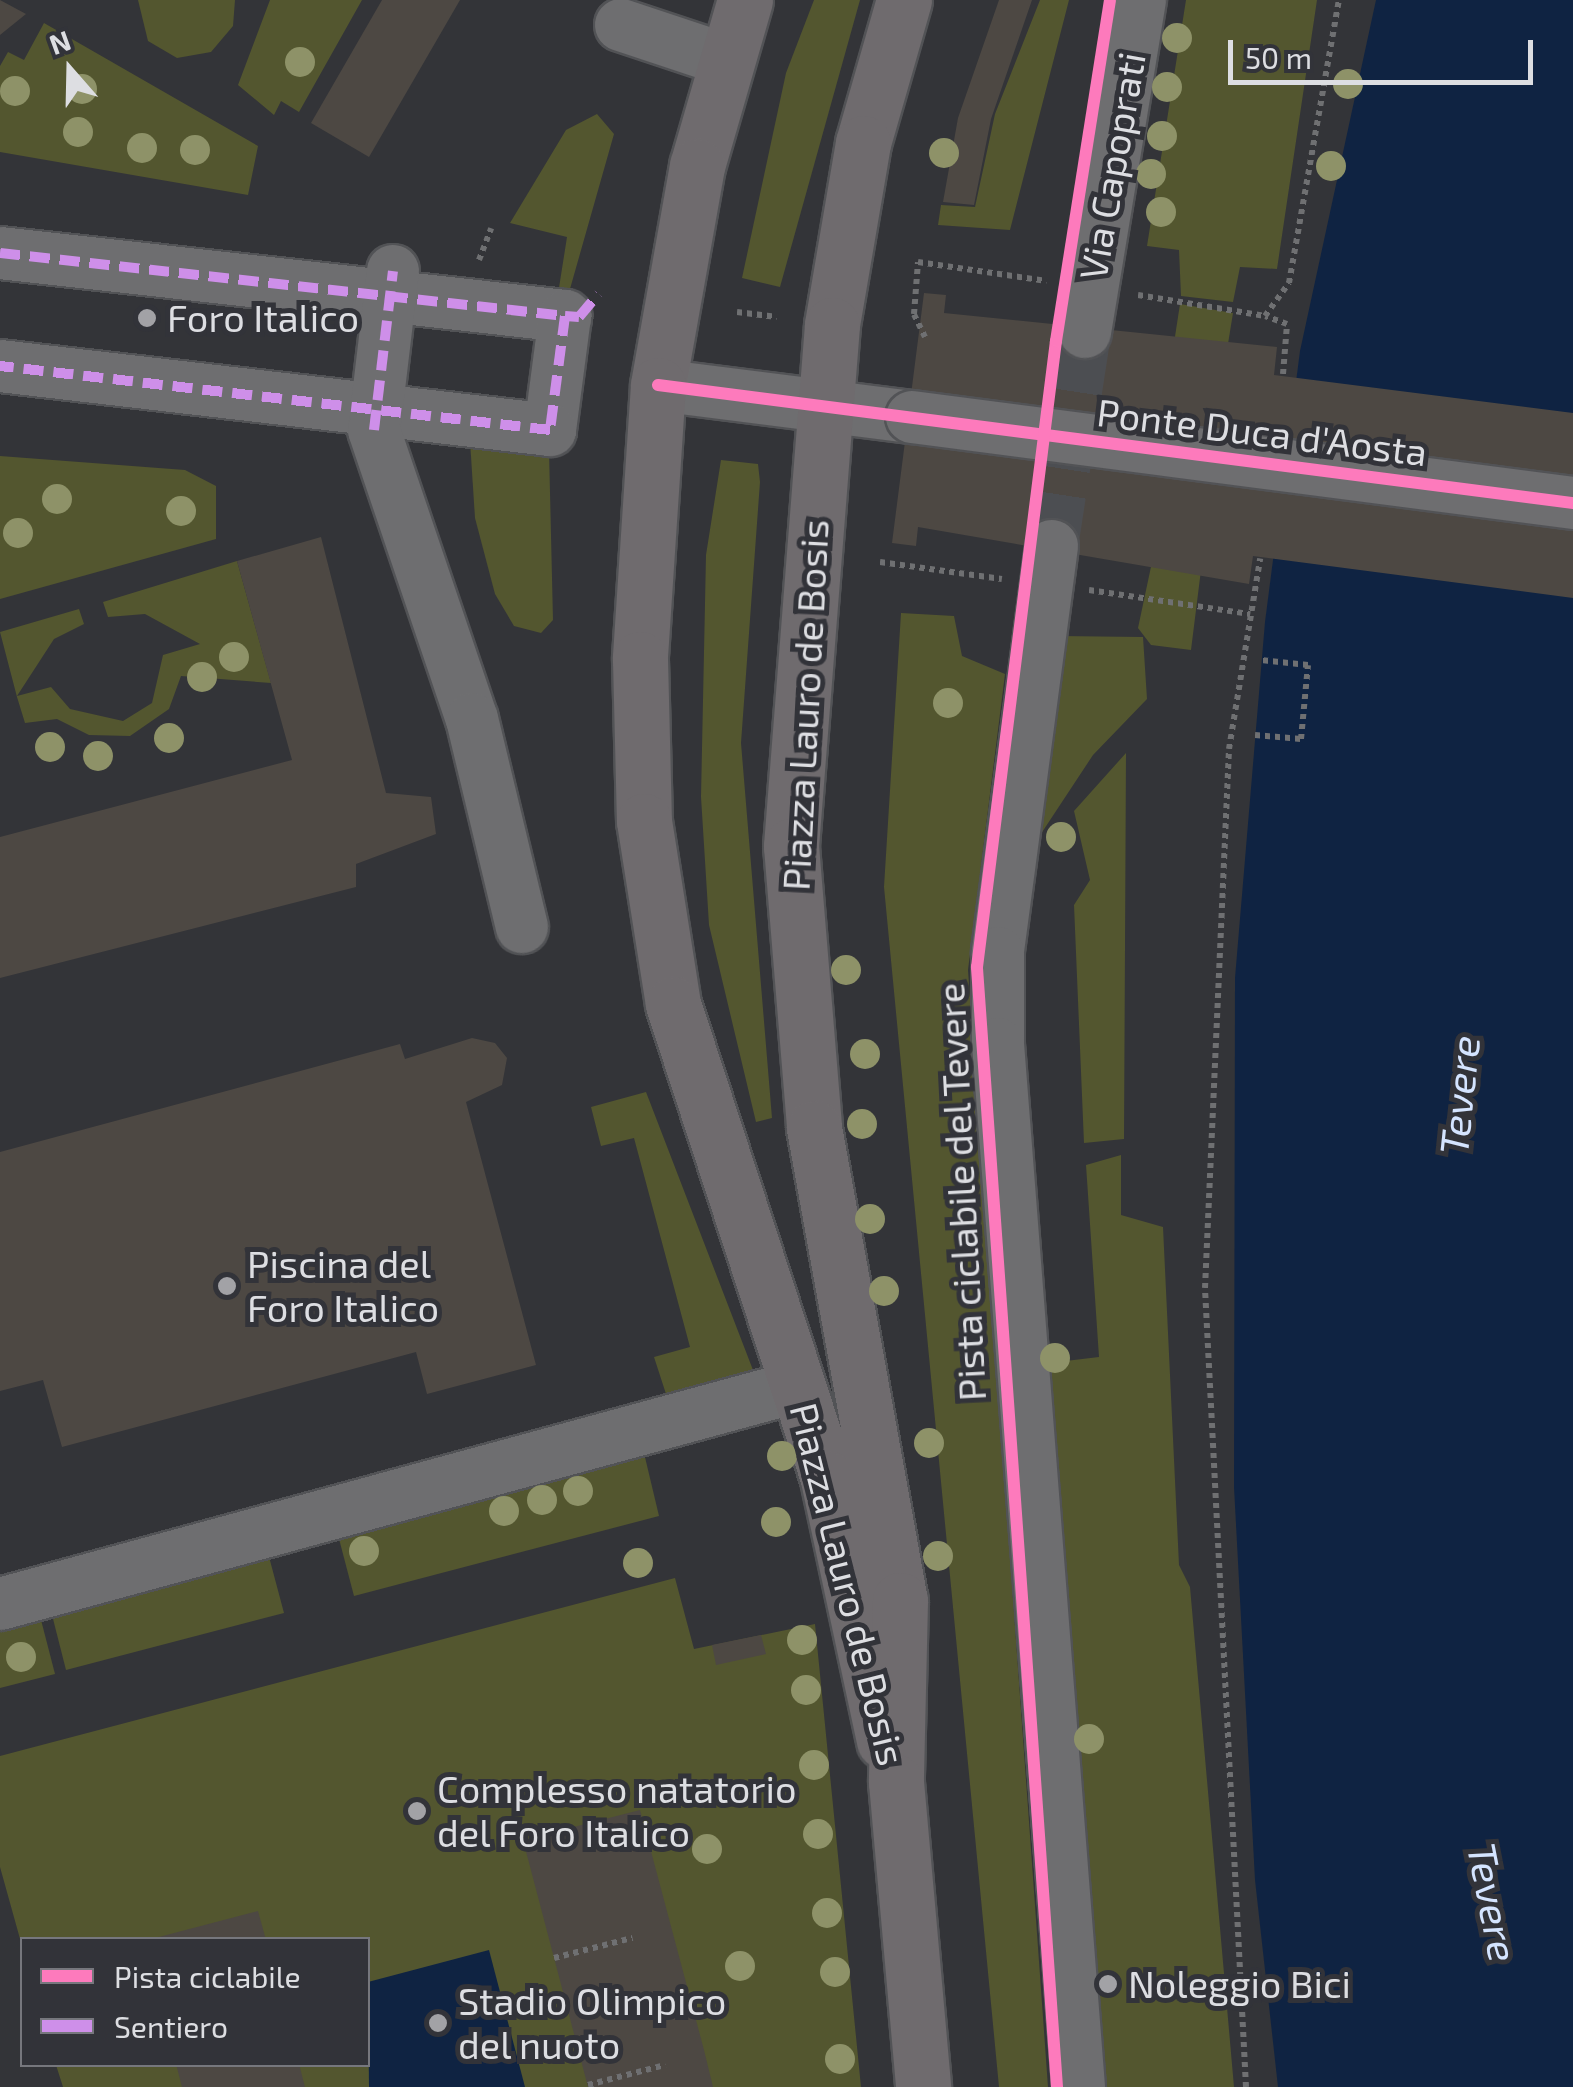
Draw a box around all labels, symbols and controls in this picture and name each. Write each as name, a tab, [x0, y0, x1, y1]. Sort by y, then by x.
north arrow	[20, 20, 120, 120]
scale bar	[1233, 20, 1538, 82]
text: N	[44, 22, 75, 61]
text: 50 m	[1245, 39, 1312, 75]
street label: Via Capoprati	[1070, 49, 1154, 283]
place label: Foro Italico	[167, 295, 359, 341]
marker: Foro Italico	[136, 307, 158, 329]
street label: Ponte Duca d'Aosta	[1094, 389, 1430, 475]
street label: Piazza Lauro de Bosis	[773, 518, 837, 892]
street label: Pista ciclabile del Tevere	[927, 981, 995, 1403]
water label: Tevere	[1428, 1033, 1488, 1157]
place label: Piscina del Foro Italico	[247, 1241, 439, 1330]
marker: Piscina del Foro Italico	[216, 1275, 238, 1297]
street label: Piazza Lauro de Bosis	[781, 1398, 915, 1770]
place label: Complesso natatorio del Foro Italico	[437, 1766, 797, 1856]
marker: Complesso natatorio del Foro Italico	[406, 1800, 428, 1822]
water label: Tevere	[1459, 1839, 1529, 1965]
legend	[20, 1937, 370, 2067]
text: Pista ciclabile	[114, 1958, 301, 1994]
place label: Noleggio Bici	[1128, 1961, 1351, 2007]
marker: Noleggio Bici	[1097, 1973, 1119, 1995]
place label: Stadio Olimpico del nuoto	[458, 1978, 726, 2068]
text: Sentiero	[114, 2008, 228, 2044]
marker: Stadio Olimpico del nuoto	[427, 2012, 449, 2034]

